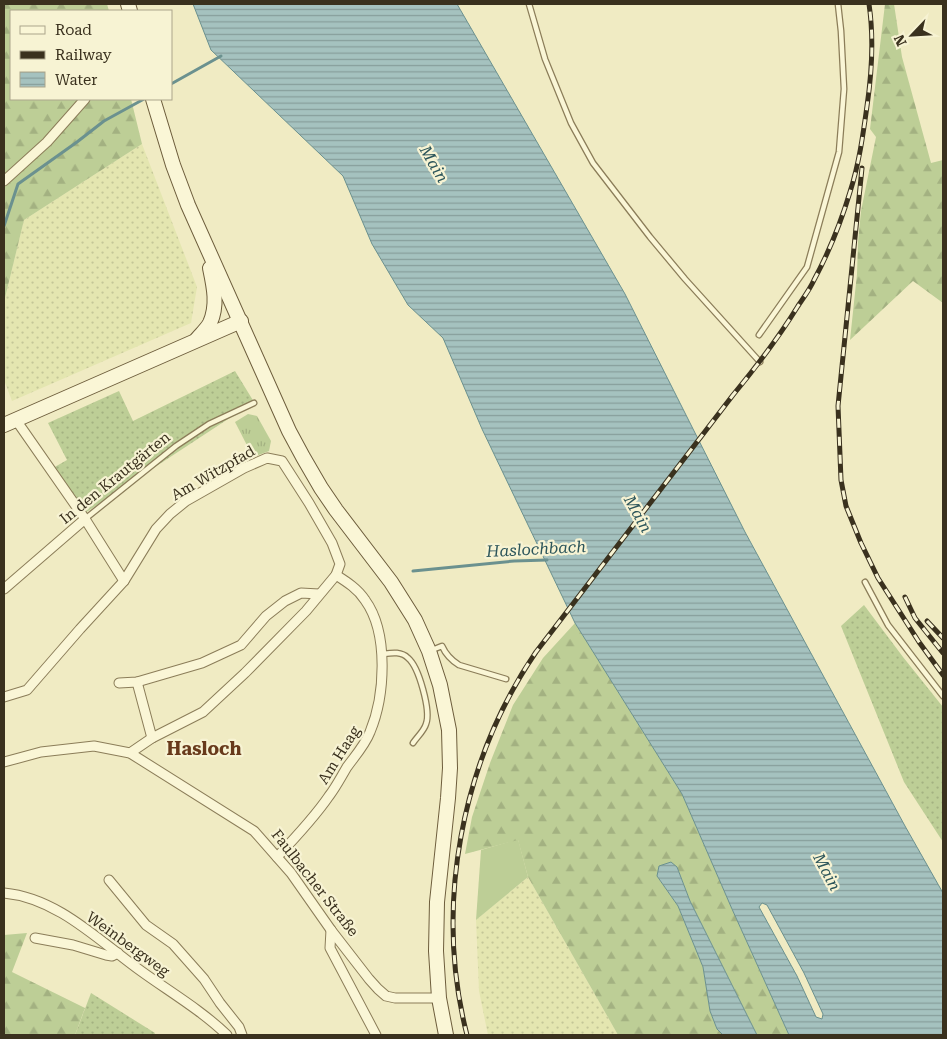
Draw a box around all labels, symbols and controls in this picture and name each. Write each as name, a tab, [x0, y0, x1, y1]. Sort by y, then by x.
legend	[10, 10, 172, 100]
north arrow	[887, 10, 937, 60]
text: Road	[55, 21, 92, 39]
text: N	[891, 32, 910, 49]
text: Railway	[55, 46, 112, 64]
text: Water	[55, 71, 97, 89]
water label: Main	[415, 141, 452, 186]
street label: In den Krautgärten	[56, 428, 174, 528]
street label: Am Witzpfad	[168, 442, 258, 504]
water label: Main	[620, 491, 656, 536]
water label: Haslochbach	[485, 537, 587, 561]
street label: Am Haag	[314, 722, 364, 787]
district label: Hasloch	[167, 738, 241, 759]
street label: Faulbacher Straße	[268, 826, 362, 940]
water label: Main	[809, 849, 845, 894]
street label: Weinbergweg	[83, 908, 173, 980]

